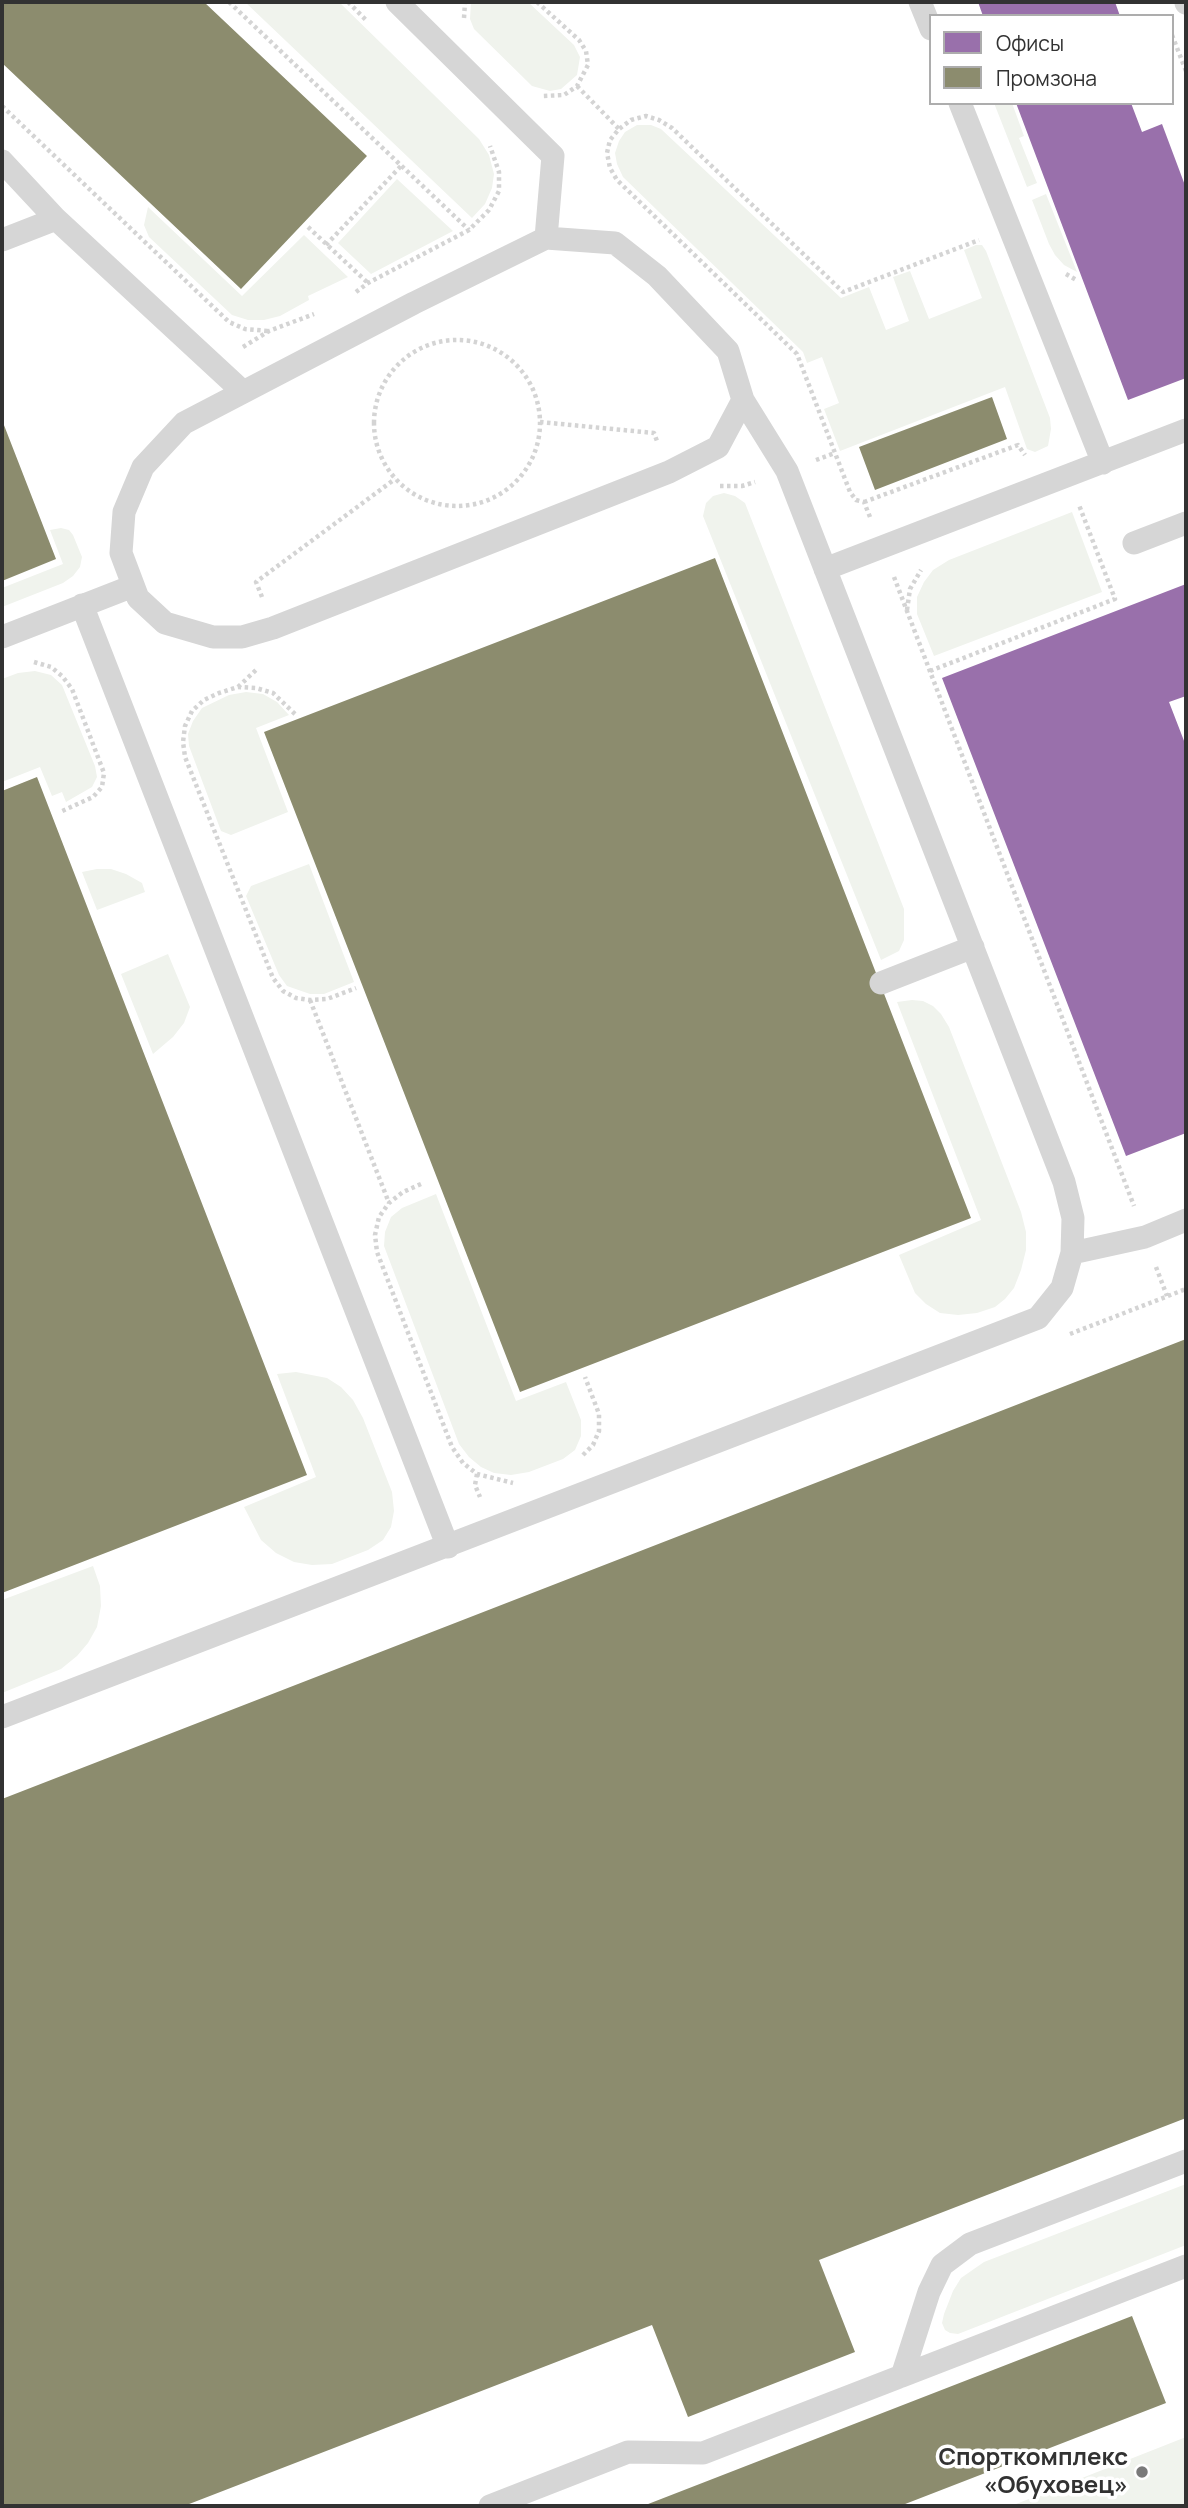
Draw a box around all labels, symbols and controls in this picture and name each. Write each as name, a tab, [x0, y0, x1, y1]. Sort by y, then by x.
legend	[929, 14, 1174, 105]
text: Офисы	[996, 29, 1064, 57]
text: Промзона	[996, 64, 1097, 92]
place label: Спорткомплекс «Обуховец»	[938, 2444, 1128, 2500]
marker: Спорткомплекс «Обуховец»	[1134, 2464, 1150, 2480]

